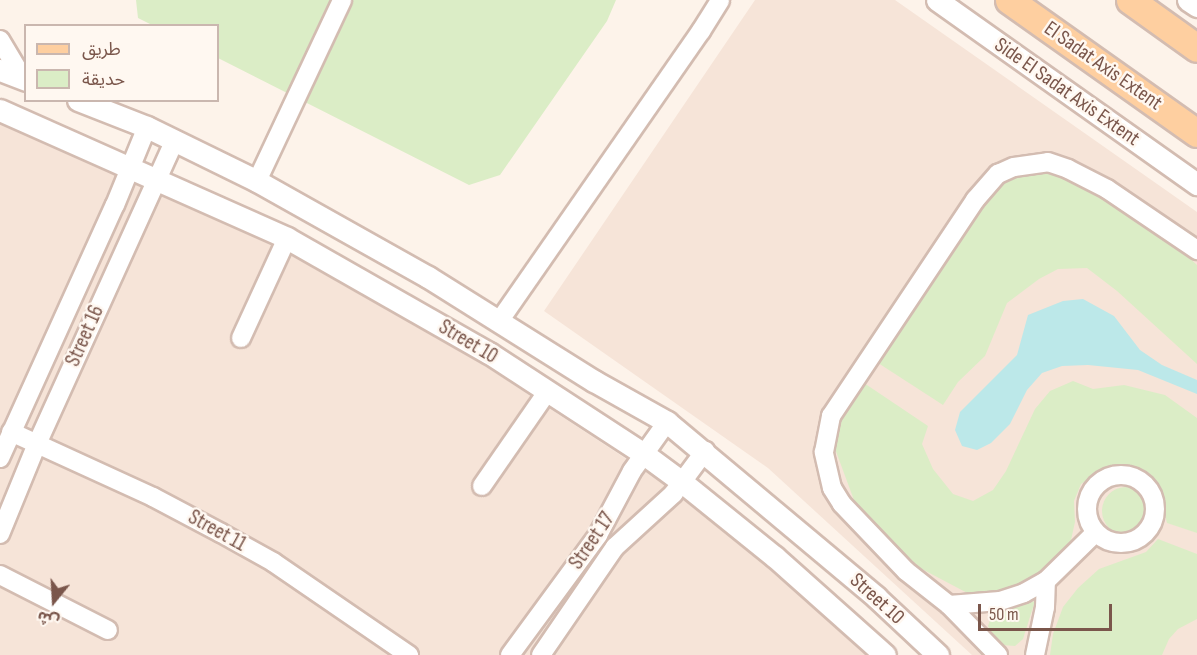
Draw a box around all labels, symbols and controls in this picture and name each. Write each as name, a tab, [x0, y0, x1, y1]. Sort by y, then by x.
street label: El Sadat Axis Extent	[1039, 16, 1167, 116]
legend	[24, 24, 219, 102]
street label: Side El Sadat Axis Extent	[990, 32, 1144, 152]
text: طريق	[82, 39, 121, 60]
text: حديقة	[82, 69, 125, 90]
street label: Street 16	[60, 302, 110, 370]
street label: Street 10	[434, 315, 502, 369]
street label: Street 11	[184, 505, 250, 557]
street label: Street 17	[564, 508, 620, 574]
street label: Street 10	[845, 568, 909, 630]
north arrow	[24, 571, 84, 631]
scale bar	[981, 592, 1114, 630]
text: 50 m	[989, 604, 1019, 625]
text: ش	[35, 606, 62, 631]

